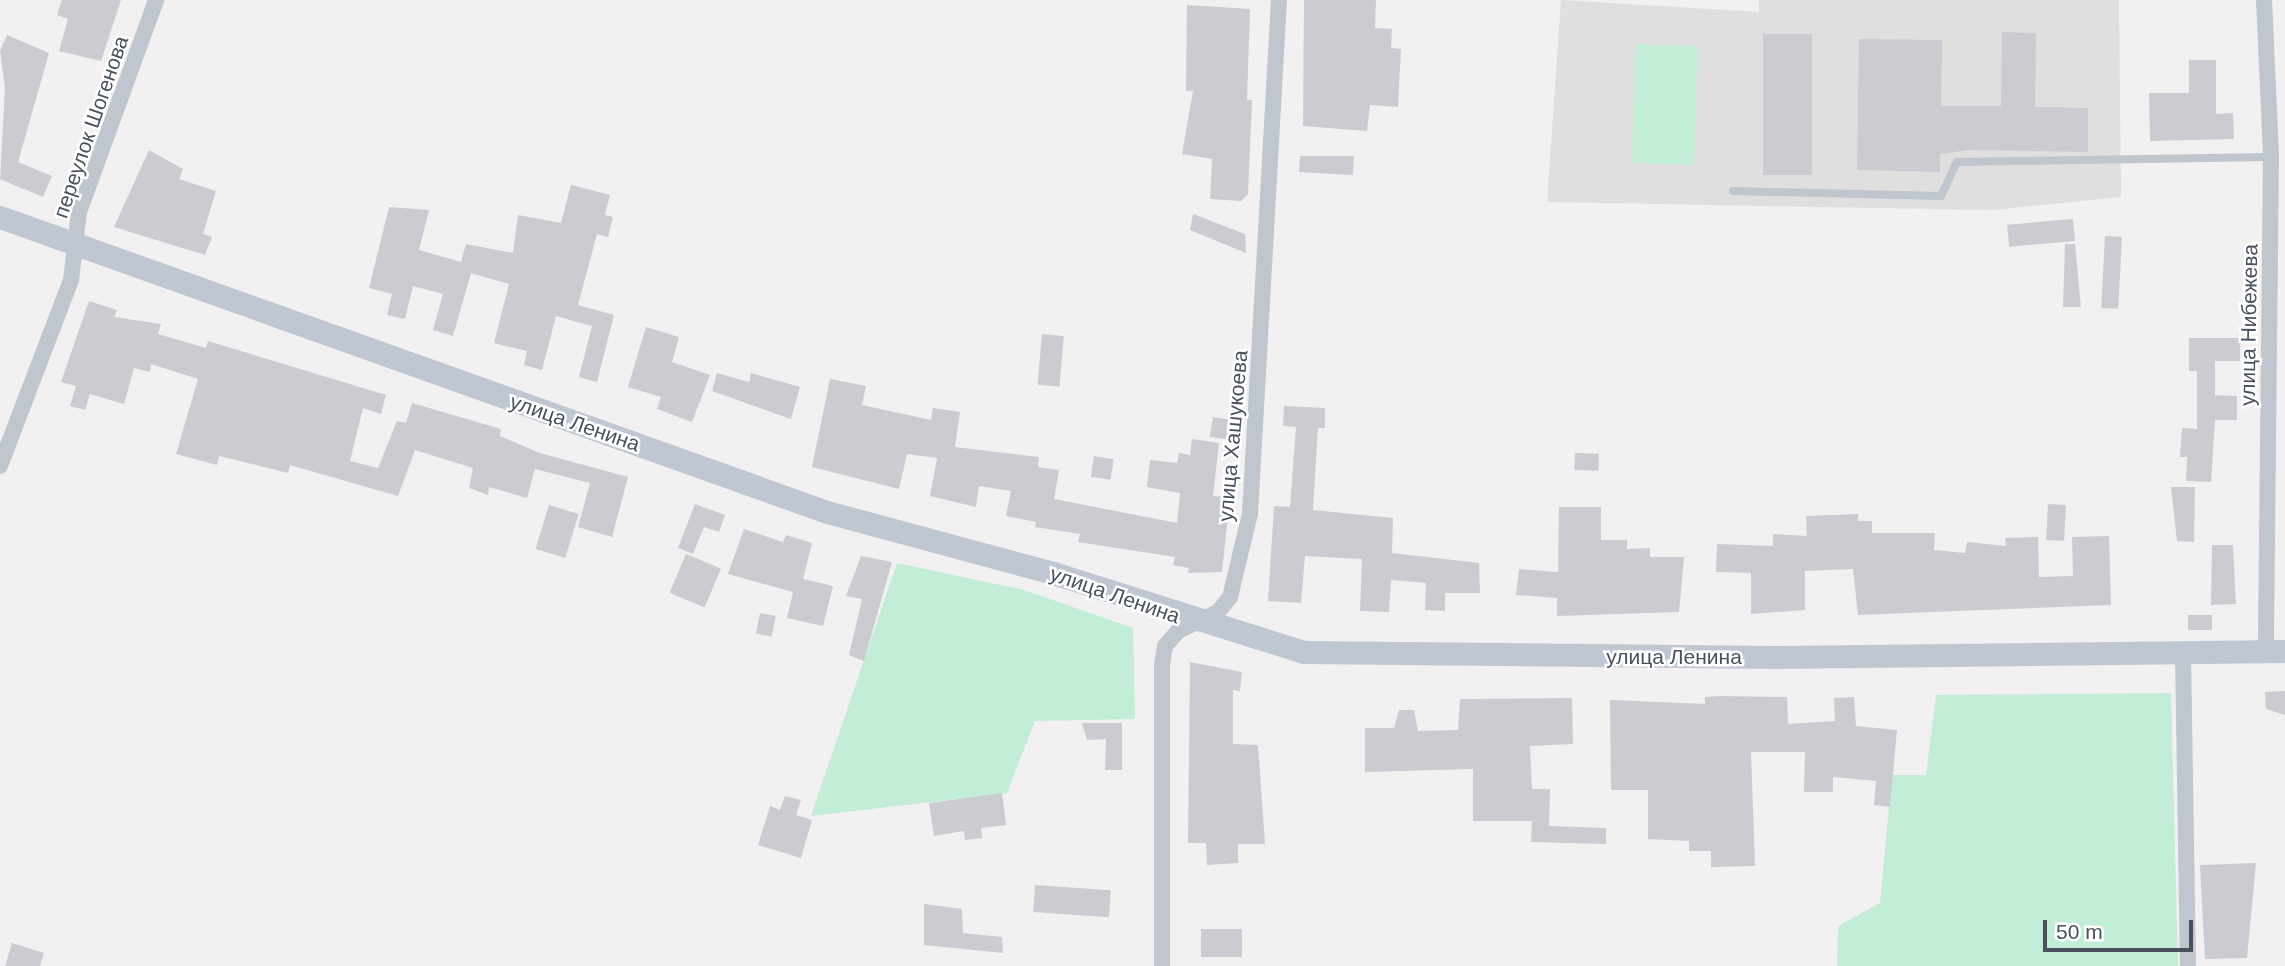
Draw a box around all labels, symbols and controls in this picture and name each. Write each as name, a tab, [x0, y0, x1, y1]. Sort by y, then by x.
street label: переулок Шогенова	[48, 33, 134, 221]
street label: улица Нибежева	[2235, 244, 2263, 406]
street label: улица Хашукоева	[1213, 349, 1253, 523]
street label: улица Ленина	[507, 389, 643, 457]
street label: улица Ленина	[1047, 561, 1183, 629]
street label: улица Ленина	[1606, 644, 1742, 670]
scale bar	[2047, 906, 2198, 950]
text: 50 m	[2056, 920, 2103, 943]

